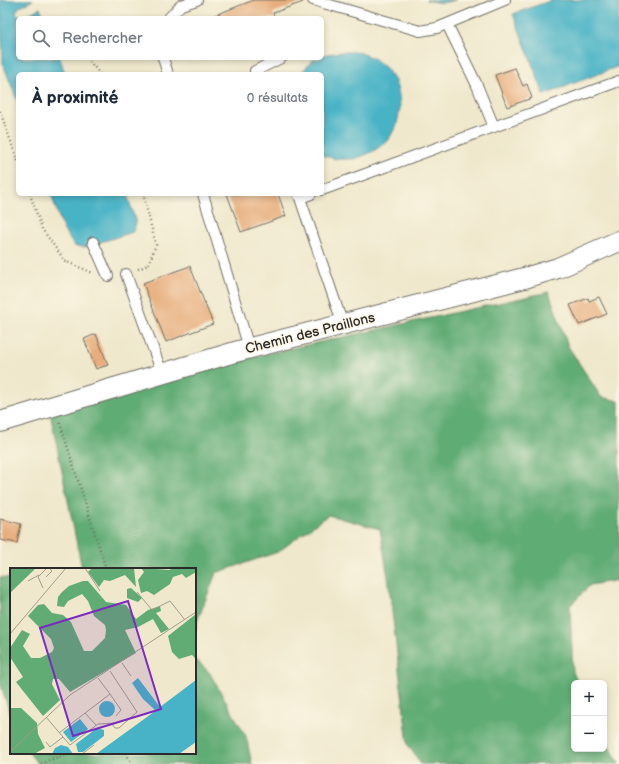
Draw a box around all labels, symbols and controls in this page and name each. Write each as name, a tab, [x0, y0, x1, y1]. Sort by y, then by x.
search box	[16, 16, 324, 60]
icon: search	[30, 27, 52, 49]
text: Rechercher	[62, 29, 142, 48]
text: À proximité	[32, 88, 118, 108]
text: 0 résultats	[247, 90, 308, 106]
street label: Chemin des Praillons	[243, 309, 377, 357]
inset map	[10, 568, 196, 754]
map controls	[571, 680, 607, 752]
button: +	[571, 680, 607, 716]
button: −	[571, 716, 607, 752]

